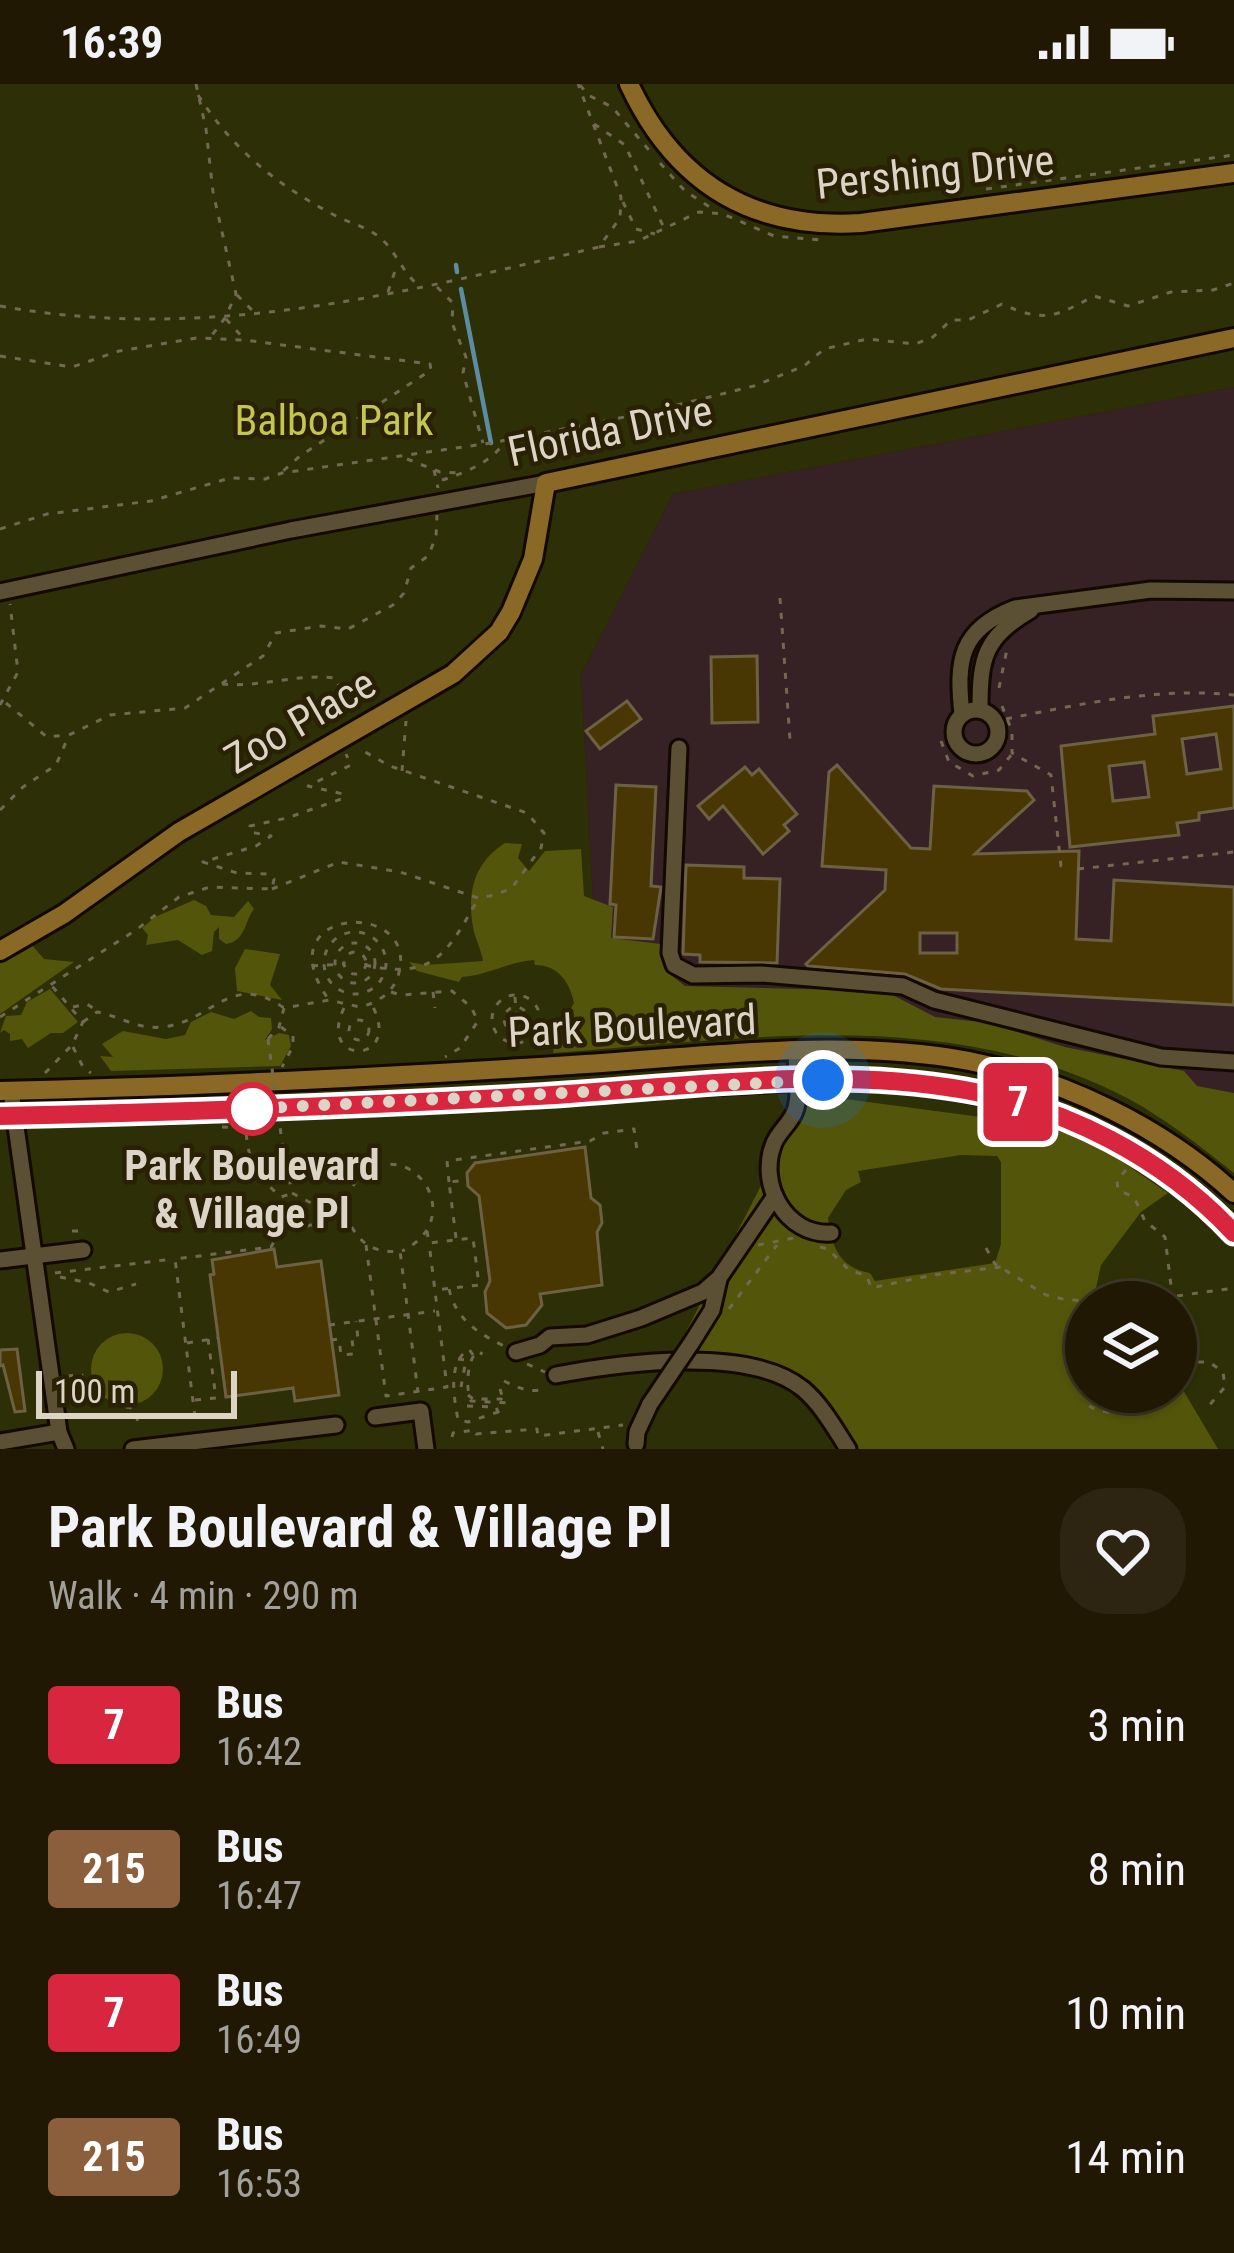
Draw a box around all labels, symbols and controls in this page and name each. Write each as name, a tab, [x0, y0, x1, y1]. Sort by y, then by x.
text: 16:39	[60, 16, 163, 69]
street label: Pershing Drive	[814, 135, 1056, 209]
street label: Florida Drive	[503, 385, 717, 477]
park label: Balboa Park	[234, 396, 434, 445]
street label: Zoo Place	[216, 658, 384, 784]
street label: Park Boulevard	[506, 995, 758, 1057]
your location	[793, 1050, 853, 1110]
line badge: 7	[979, 1063, 1057, 1141]
text: 7	[1007, 1077, 1029, 1126]
marker: Park Boulevard & Village Pl	[227, 1084, 277, 1134]
place label: Park Boulevard & Village Pl	[124, 1141, 380, 1238]
map controls	[1065, 1281, 1197, 1413]
button: layers	[1065, 1281, 1197, 1413]
scale bar	[36, 1365, 237, 1418]
text: 100 m	[54, 1372, 135, 1411]
button: heart	[1060, 1488, 1186, 1614]
text: Park Boulevard & Village Pl	[48, 1494, 672, 1561]
text: Walk · 4 min · 290 m	[48, 1573, 359, 1619]
text: Bus	[216, 1676, 284, 1729]
text: 3 min	[1087, 1699, 1186, 1752]
text: 7	[103, 1700, 125, 1749]
text: 16:42	[216, 1729, 302, 1775]
text: Bus	[216, 1820, 284, 1873]
text: 8 min	[1087, 1843, 1186, 1896]
text: 215	[82, 1844, 146, 1893]
text: 16:47	[216, 1873, 302, 1919]
text: Bus	[216, 1964, 284, 2017]
text: 10 min	[1065, 1987, 1186, 2040]
text: 7	[103, 1988, 125, 2037]
text: 16:49	[216, 2017, 302, 2063]
text: Bus	[216, 2108, 284, 2161]
text: 14 min	[1065, 2131, 1186, 2184]
text: 215	[82, 2132, 146, 2181]
text: 16:53	[216, 2161, 302, 2207]

